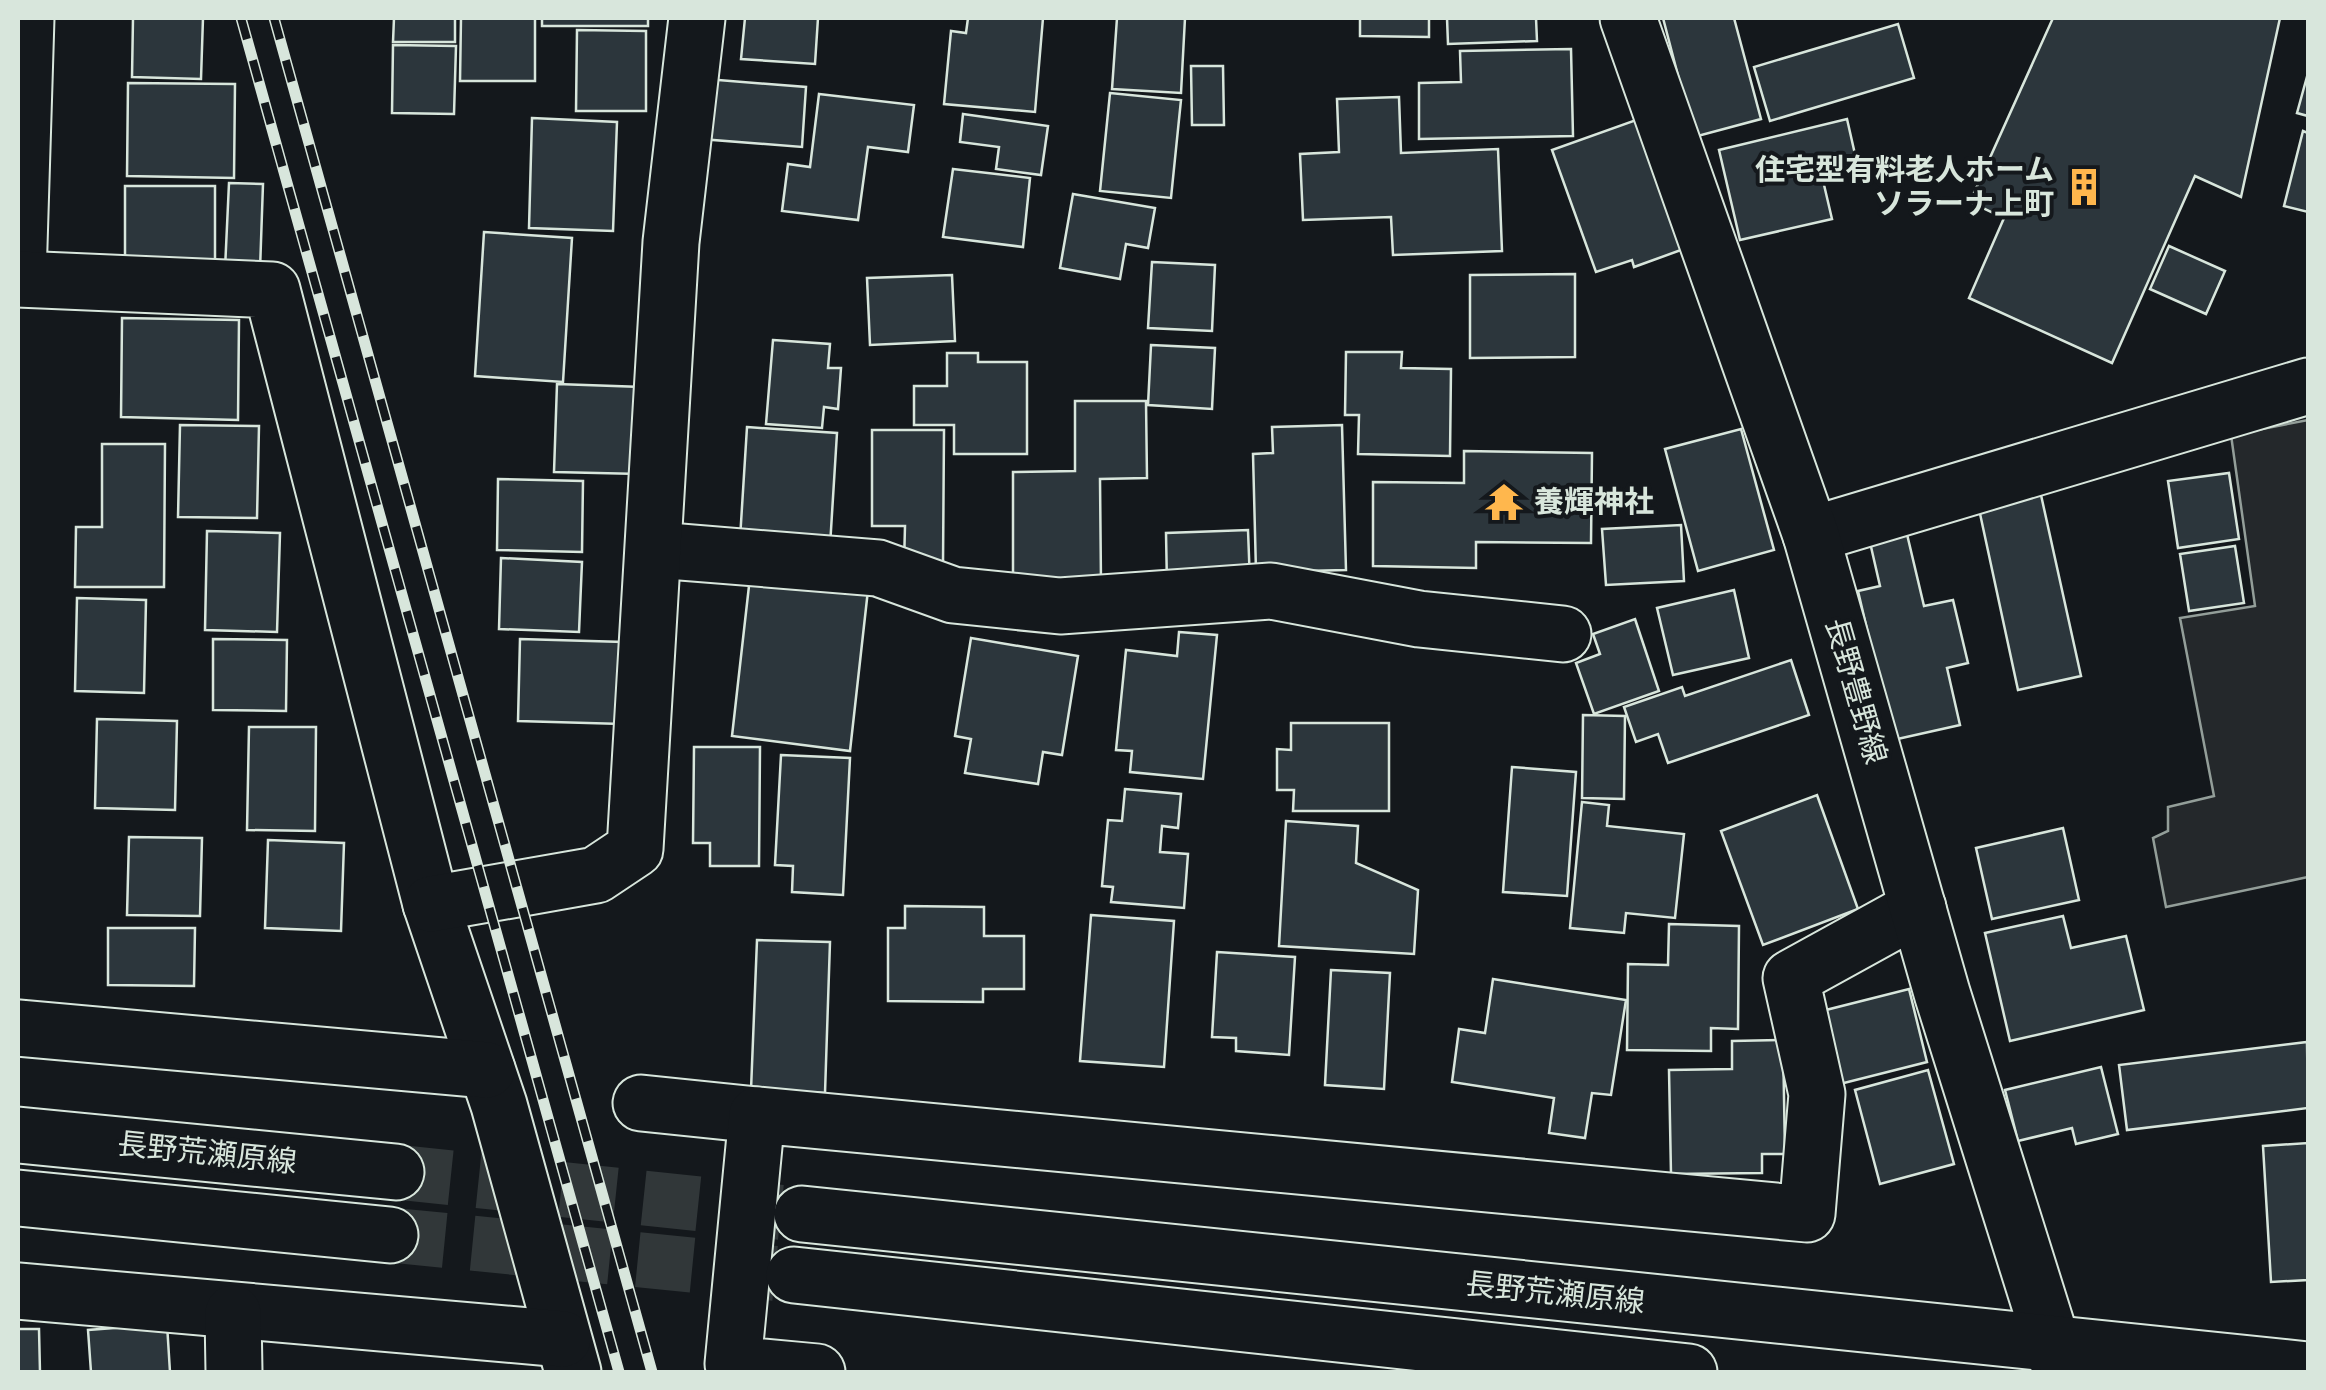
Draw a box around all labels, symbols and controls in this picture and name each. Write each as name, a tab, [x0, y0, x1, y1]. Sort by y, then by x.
place label: 住宅型有料老人ホーム ソラーナ上町	[1755, 152, 2054, 222]
building icon: 住宅型有料老人ホーム ソラーナ上町	[2063, 166, 2105, 208]
temple icon: 養輝神社	[1483, 481, 1525, 523]
place label: 養輝神社	[1534, 484, 1654, 520]
street label: 長野豊野線	[1818, 614, 1894, 768]
street label: 長野荒瀬原線	[116, 1126, 298, 1180]
street label: 長野荒瀬原線	[1464, 1266, 1646, 1320]

